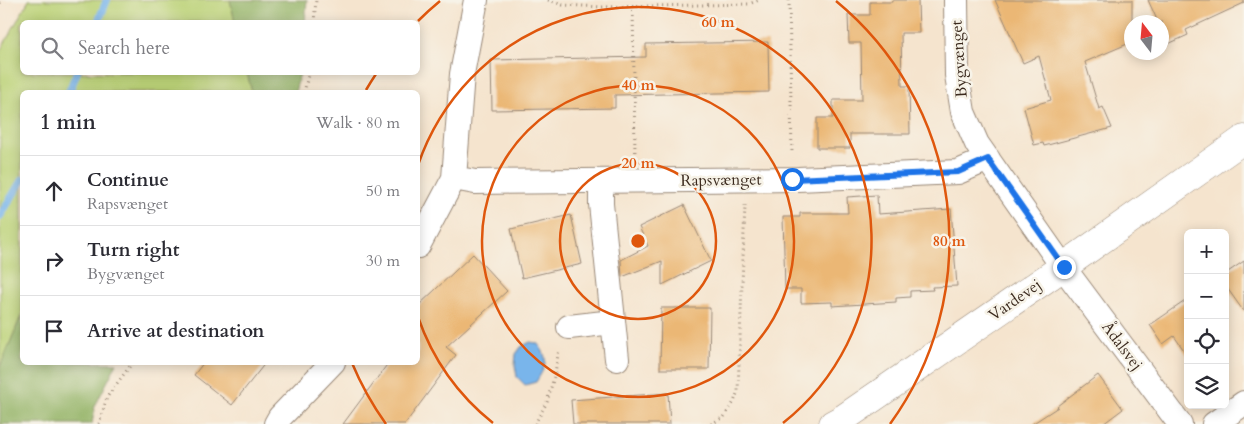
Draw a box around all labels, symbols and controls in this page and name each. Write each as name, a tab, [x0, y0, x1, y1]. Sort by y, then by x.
text: 60 m	[701, 12, 735, 32]
north arrow	[1124, 15, 1169, 60]
search box	[20, 20, 420, 75]
street label: Bygvænget	[945, 20, 973, 98]
icon: search	[38, 34, 66, 62]
text: Search here	[78, 35, 170, 61]
text: 40 m	[621, 75, 655, 95]
text: 1 min	[40, 108, 96, 137]
text: Walk · 80 m	[316, 112, 400, 134]
text: 20 m	[621, 153, 655, 173]
text: Continue	[87, 167, 169, 193]
street label: Rapsvænget	[680, 168, 762, 192]
route start	[781, 168, 804, 191]
icon: ahead	[40, 177, 68, 205]
text: 50 m	[366, 180, 400, 202]
text: Rapsvænget	[87, 193, 168, 215]
map controls	[1184, 229, 1229, 409]
button: +	[1184, 229, 1229, 274]
text: 80 m	[932, 231, 966, 251]
centre of rings	[629, 232, 647, 250]
text: Turn right	[87, 237, 179, 263]
icon: right	[40, 247, 68, 275]
text: 30 m	[366, 250, 400, 272]
route end	[1053, 256, 1076, 279]
text: Bygvænget	[87, 263, 165, 285]
street label: Vardevej	[984, 274, 1046, 326]
button: −	[1184, 274, 1229, 319]
icon: arrive	[40, 317, 68, 345]
street label: Ådalsvej	[1096, 317, 1148, 375]
text: Arrive at destination	[87, 318, 264, 344]
button: locate	[1184, 319, 1229, 364]
button: layers	[1184, 364, 1229, 409]

